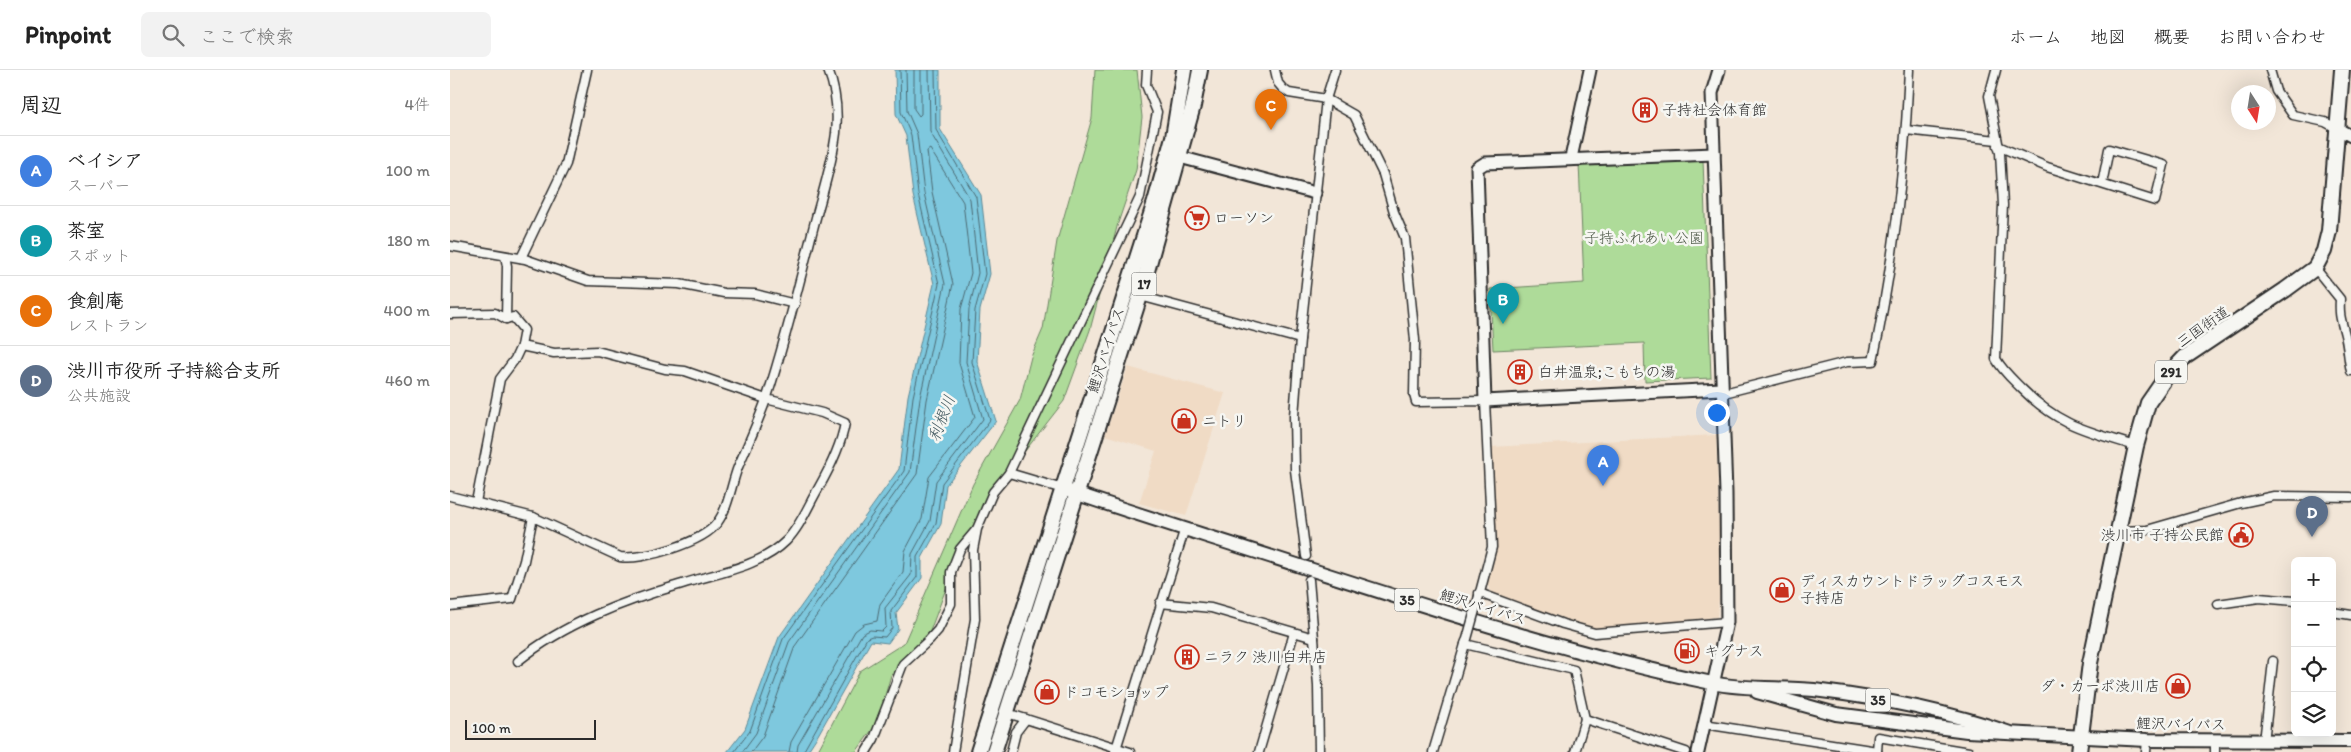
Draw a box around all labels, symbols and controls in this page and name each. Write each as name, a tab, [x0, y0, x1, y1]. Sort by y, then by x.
search box	[141, 12, 491, 57]
text: Pinpoint	[25, 20, 111, 49]
icon: search	[159, 21, 187, 49]
text: ここで検索	[199, 25, 294, 48]
text: ホーム	[2009, 26, 2062, 48]
text: 地図	[2090, 26, 2126, 48]
text: 概要	[2154, 26, 2190, 48]
text: お問い合わせ	[2218, 26, 2326, 48]
north arrow	[2231, 85, 2276, 130]
pin: C	[1255, 89, 1287, 130]
text: 周辺	[20, 92, 62, 117]
text: 4件	[404, 95, 430, 114]
building icon: 子持社会体育館	[1632, 97, 1658, 123]
place label: 子持社会体育館	[1662, 101, 1767, 119]
text: ベイシア	[67, 149, 143, 172]
text: A	[31, 161, 41, 180]
text: 100 m	[386, 161, 430, 180]
text: スーパー	[67, 176, 130, 195]
supermarket icon: ローソン	[1184, 205, 1210, 231]
place label: ローソン	[1214, 209, 1274, 227]
text: 茶室	[67, 219, 105, 242]
park label: 子持ふれあい公園	[1584, 229, 1704, 247]
text: B	[31, 231, 41, 250]
text: 180 m	[387, 231, 430, 250]
text: スポット	[67, 246, 131, 265]
road number: 17	[1132, 272, 1156, 295]
pin: B	[1487, 283, 1519, 324]
text: 食創庵	[67, 289, 124, 312]
text: C	[31, 301, 41, 320]
text: 400 m	[384, 301, 430, 320]
street label: 三国街道	[2173, 302, 2233, 352]
street label: 鯉沢バイパス	[1084, 305, 1128, 395]
text: レストラン	[67, 316, 148, 335]
text: 渋川市役所 子持総合支所	[67, 359, 280, 382]
building icon: 白井温泉;こもちの湯	[1507, 359, 1533, 385]
road number: 291	[2155, 360, 2187, 384]
place label: 白井温泉;こもちの湯	[1538, 363, 1676, 381]
text: D	[31, 371, 41, 390]
text: 460 m	[385, 371, 430, 390]
text: 公共施設	[67, 386, 131, 405]
water label: 利根川	[924, 392, 959, 444]
your location	[1704, 400, 1730, 426]
shop icon: ニトリ	[1171, 408, 1197, 434]
place label: ニトリ	[1202, 412, 1247, 430]
pin: A	[1587, 445, 1619, 486]
pin: D	[2296, 496, 2328, 537]
public building icon: 渋川市 子持公民館	[2228, 522, 2254, 548]
place label: 渋川市 子持公民館	[2101, 526, 2224, 544]
map controls	[2291, 557, 2336, 737]
button: +	[2291, 557, 2336, 602]
place label: ディスカウントドラッグコスモス 子持店	[1800, 572, 2024, 607]
shop icon: ディスカウントドラッグコスモス 子持店	[1769, 577, 1795, 603]
street label: 鯉沢バイパス	[1437, 585, 1529, 629]
road number: 35	[1394, 588, 1420, 612]
button: −	[2291, 602, 2336, 647]
fuel station icon: キグナス	[1674, 638, 1700, 664]
place label: キグナス	[1704, 642, 1763, 660]
building icon: ニラク 渋川白井店	[1174, 644, 1200, 670]
button: locate	[2291, 647, 2336, 692]
place label: ニラク 渋川白井店	[1204, 648, 1327, 666]
shop icon: ダ・カーポ渋川店	[2165, 673, 2191, 699]
place label: ダ・カーポ渋川店	[2040, 677, 2160, 695]
shop icon: ドコモショップ	[1034, 679, 1060, 705]
place label: ドコモショップ	[1064, 683, 1168, 701]
road number: 35	[1866, 688, 1890, 712]
button: layers	[2291, 692, 2336, 737]
street label: 鯉沢バイパス	[2136, 714, 2226, 734]
scale bar	[465, 717, 596, 740]
text: 100 m	[472, 720, 511, 737]

